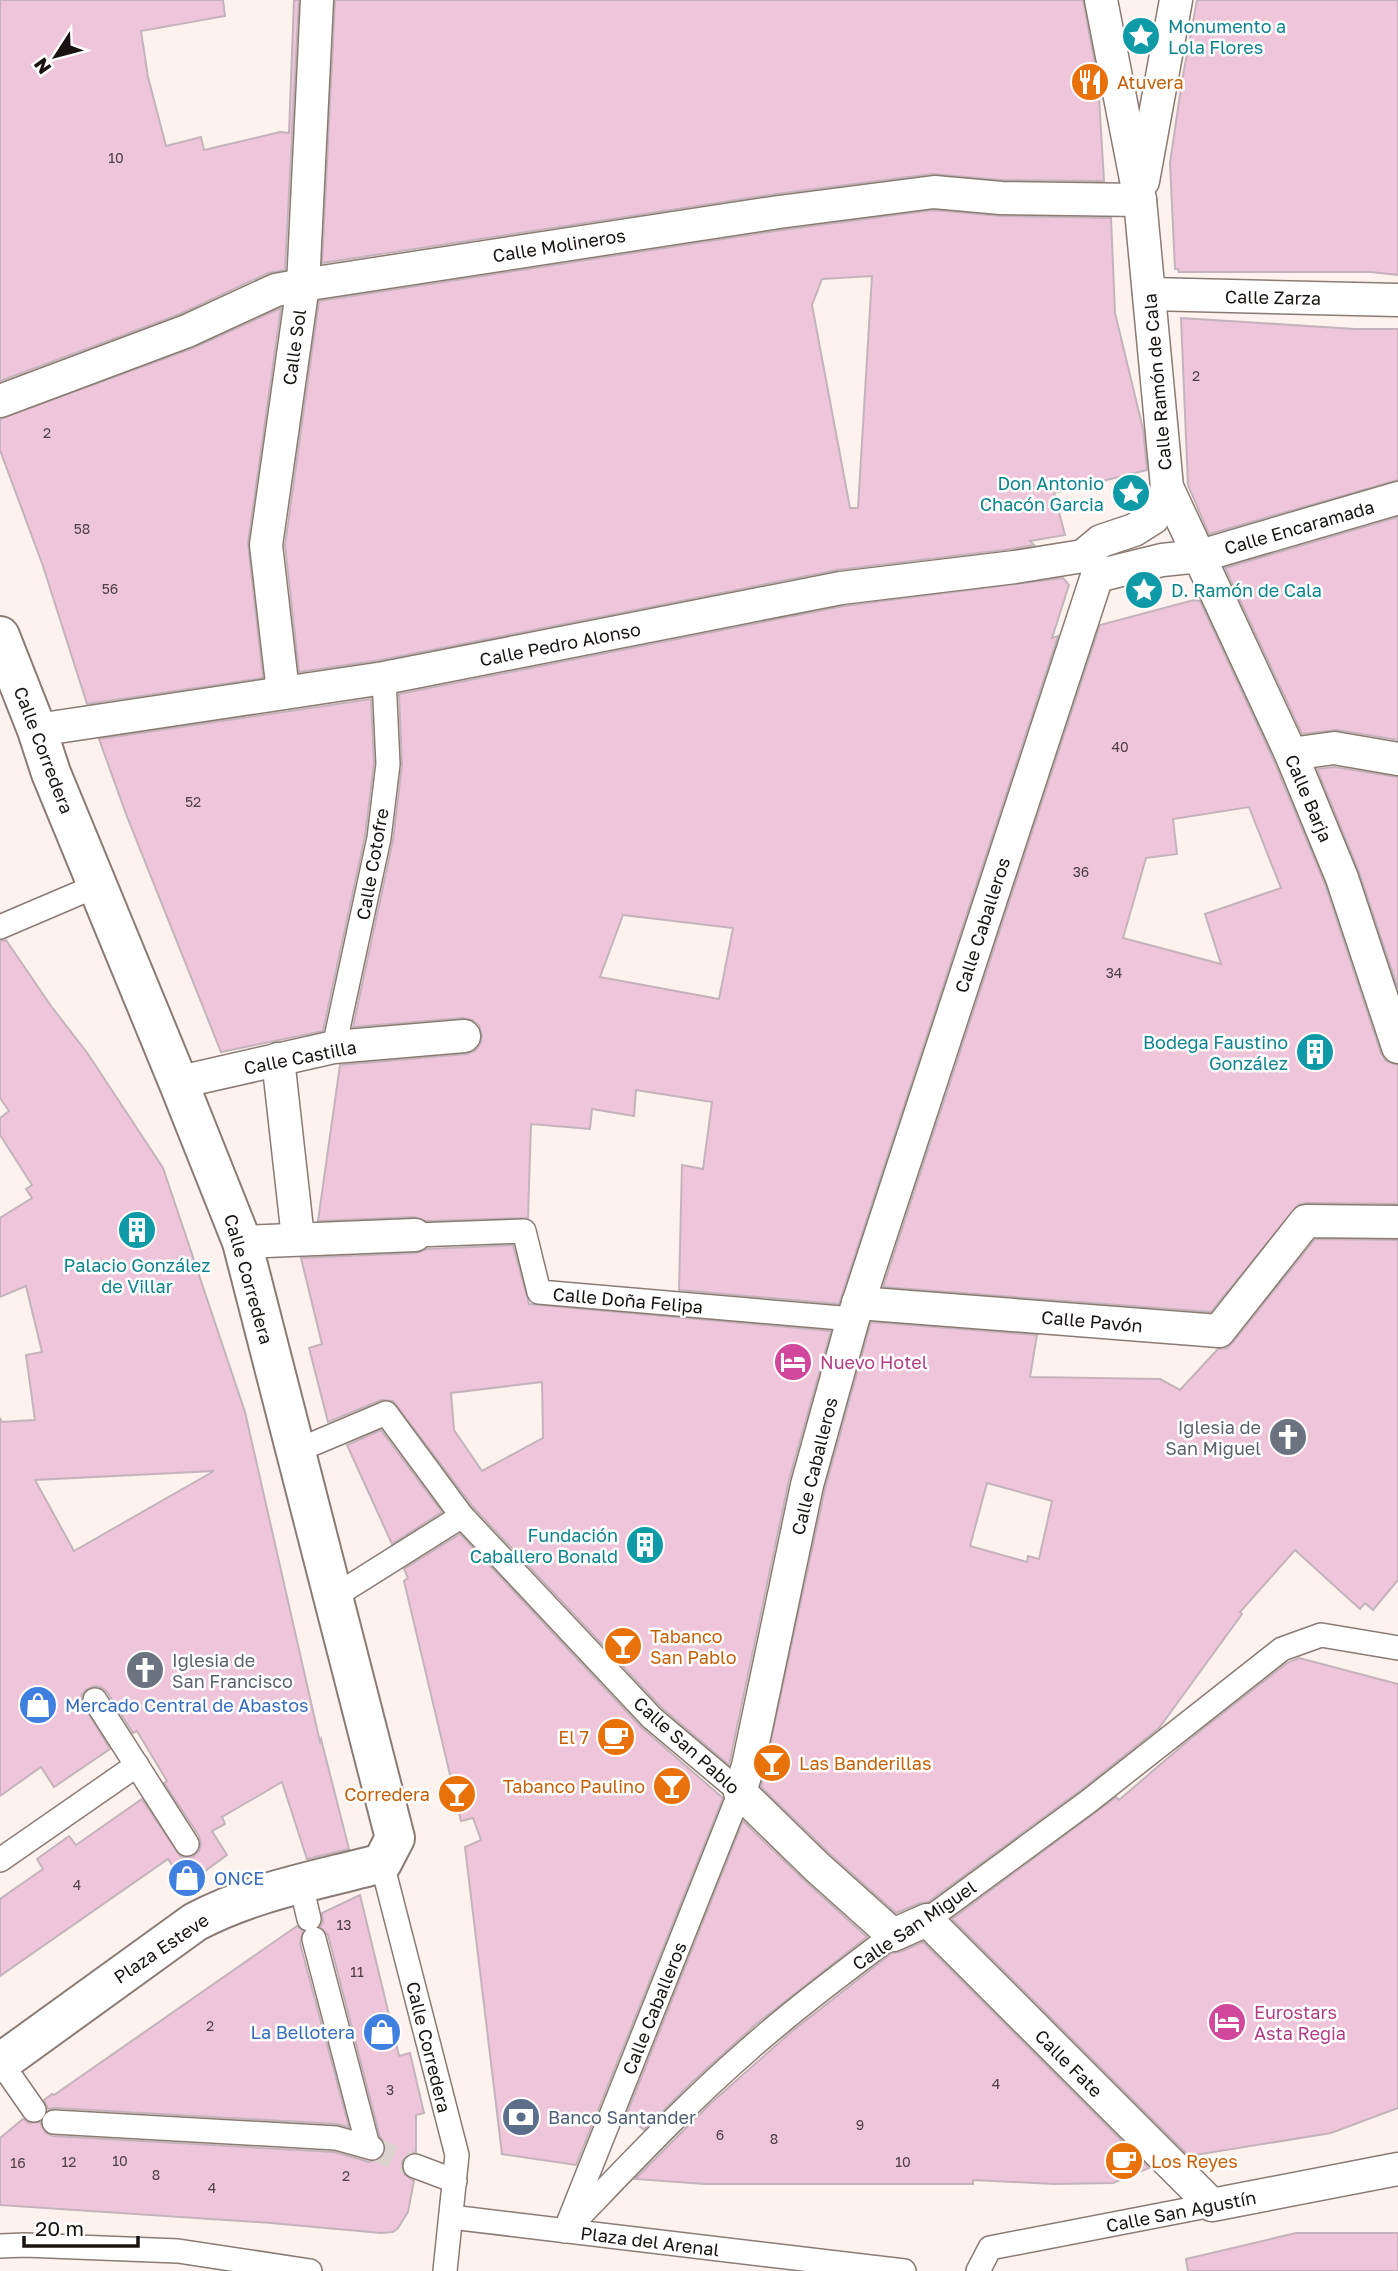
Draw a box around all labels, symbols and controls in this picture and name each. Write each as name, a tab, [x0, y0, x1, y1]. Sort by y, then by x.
place icon: Monumento a Lola Flores	[1120, 15, 1162, 57]
place label: Monumento a Lola Flores	[1168, 15, 1286, 58]
north arrow	[21, 21, 91, 91]
text: N	[28, 54, 55, 79]
restaurant icon: Atuvera	[1069, 61, 1111, 103]
place label: Atuvera	[1117, 71, 1184, 93]
house number: 10	[108, 149, 124, 166]
street label: Calle Molineros	[491, 224, 627, 266]
street label: Calle Zarza	[1225, 285, 1321, 309]
street label: Calle Ramón de Cala	[1138, 293, 1176, 471]
street label: Calle Sol	[278, 307, 310, 387]
house number: 2	[1192, 367, 1200, 384]
house number: 2	[43, 424, 51, 441]
place label: Don Antonio Chacón Garcia	[980, 472, 1104, 515]
place icon: Don Antonio Chacón Garcia	[1110, 472, 1152, 514]
street label: Calle Encaramada	[1221, 495, 1377, 559]
house number: 58	[74, 520, 90, 537]
place icon: D. Ramón de Cala	[1123, 569, 1165, 611]
place label: D. Ramón de Cala	[1171, 579, 1322, 601]
house number: 56	[102, 580, 118, 597]
street label: Calle Pedro Alonso	[478, 618, 642, 670]
street label: Calle Corredera	[10, 683, 78, 817]
house number: 40	[1111, 738, 1129, 755]
street label: Calle Barja	[1281, 751, 1337, 845]
house number: 52	[185, 793, 201, 810]
street label: Calle Cotofre	[351, 806, 393, 922]
street label: Calle Caballeros	[950, 854, 1014, 996]
house number: 36	[1073, 863, 1089, 880]
house number: 34	[1106, 964, 1122, 981]
place label: Bodega Faustino González	[1143, 1031, 1288, 1074]
building icon: Bodega Faustino González	[1294, 1031, 1336, 1073]
street label: Calle Castilla	[242, 1035, 358, 1079]
building icon: Palacio González de Villar	[116, 1209, 158, 1251]
street label: Calle Corredera	[220, 1211, 278, 1347]
place label: Palacio González de Villar	[64, 1254, 210, 1297]
street label: Calle Doña Felipa	[552, 1282, 704, 1318]
street label: Calle Pavón	[1040, 1306, 1144, 1336]
hotel icon: Nuevo Hotel	[772, 1341, 814, 1383]
place label: Nuevo Hotel	[820, 1351, 928, 1373]
street label: Calle Caballeros	[786, 1395, 842, 1537]
place label: Iglesia de San Miguel	[1165, 1416, 1261, 1459]
church icon: Iglesia de San Miguel	[1267, 1416, 1309, 1458]
place label: Fundación Caballero Bonald	[470, 1524, 618, 1567]
building icon: Fundación Caballero Bonald	[624, 1524, 666, 1566]
bar icon: Tabanco San Pablo	[602, 1625, 644, 1667]
place label: Tabanco San Pablo	[650, 1625, 737, 1668]
church icon: Iglesia de San Francisco	[124, 1649, 166, 1691]
place label: Iglesia de San Francisco	[172, 1649, 293, 1692]
shop icon: Mercado Central de Abastos	[17, 1684, 59, 1726]
street label: Calle San Pablo	[629, 1692, 745, 1798]
place label: Mercado Central de Abastos	[65, 1694, 309, 1716]
cafe icon: El 7	[595, 1716, 637, 1758]
place label: El 7	[558, 1726, 589, 1748]
bar icon: Las Banderillas	[751, 1742, 793, 1784]
place label: Las Banderillas	[799, 1752, 932, 1774]
bar icon: Tabanco Paulino	[651, 1765, 693, 1807]
bar icon: Corredera	[436, 1773, 478, 1815]
place label: Tabanco Paulino	[503, 1775, 645, 1797]
place label: Corredera	[344, 1783, 430, 1805]
shop icon: ONCE	[166, 1857, 208, 1899]
place label: ONCE	[214, 1867, 264, 1889]
street label: Calle San Miguel	[848, 1875, 980, 1974]
house number: 4	[73, 1876, 81, 1893]
street label: Plaza Esteve	[109, 1908, 213, 1988]
house number: 13	[337, 1916, 351, 1933]
street label: Calle Caballeros	[617, 1938, 691, 2078]
house number: 11	[350, 1963, 364, 1980]
street label: Calle Corredera	[402, 1979, 456, 2115]
hotel icon: Eurostars Asta Regia	[1206, 2001, 1248, 2043]
place label: Eurostars Asta Regia	[1254, 2001, 1346, 2044]
shop icon: La Bellotera	[361, 2011, 403, 2053]
house number: 2	[206, 2017, 214, 2034]
place label: La Bellotera	[251, 2021, 355, 2043]
street label: Calle Fate	[1031, 2025, 1107, 2101]
house number: 4	[992, 2075, 1000, 2092]
house number: 3	[386, 2081, 394, 2098]
bank icon: Banco Santander	[500, 2096, 542, 2138]
place label: Banco Santander	[548, 2106, 696, 2128]
house number: 9	[856, 2116, 864, 2133]
house number: 6	[716, 2126, 724, 2143]
house number: 8	[770, 2130, 778, 2147]
cafe icon: Los Reyes	[1103, 2140, 1145, 2182]
place label: Los Reyes	[1151, 2150, 1238, 2172]
house number: 10	[112, 2152, 128, 2169]
house number: 12	[62, 2153, 76, 2170]
house number: 10	[895, 2153, 911, 2170]
house number: 16	[10, 2154, 26, 2171]
house number: 8	[152, 2166, 160, 2183]
house number: 2	[342, 2167, 350, 2184]
house number: 4	[208, 2179, 216, 2196]
street label: Calle San Agustín	[1104, 2186, 1258, 2236]
scale bar	[24, 2204, 138, 2248]
text: 20 m	[35, 2215, 84, 2241]
street label: Plaza del Arenal	[579, 2222, 721, 2260]

